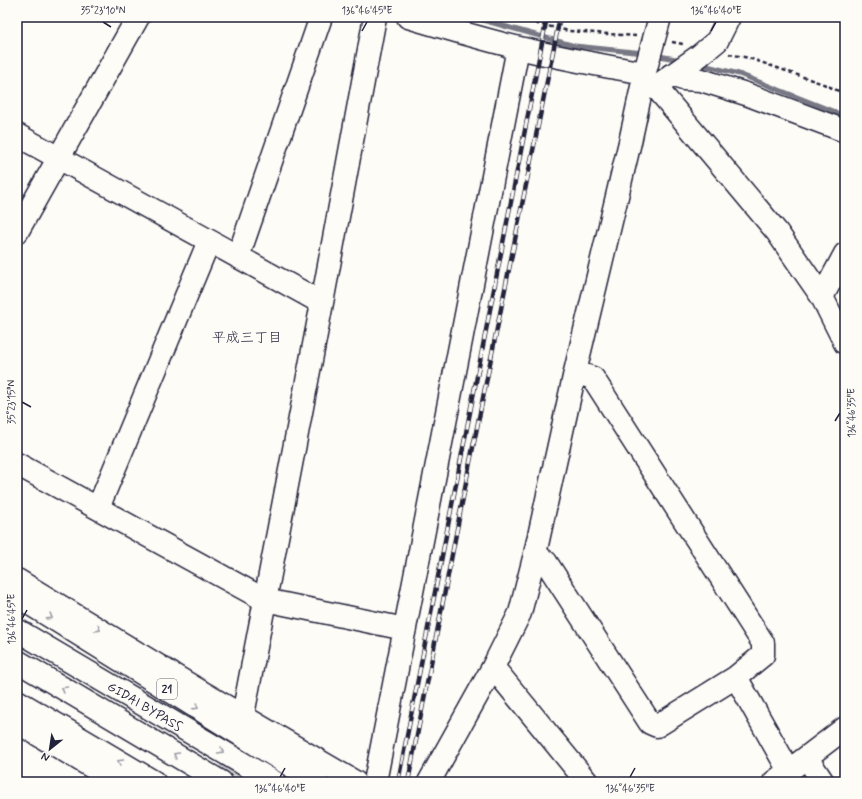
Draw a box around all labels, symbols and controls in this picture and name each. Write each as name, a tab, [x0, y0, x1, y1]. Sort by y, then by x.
text: 35°23'10"N	[81, 4, 126, 18]
text: 136°46'45"E	[342, 4, 393, 18]
text: 136°46'40"E	[690, 4, 742, 18]
district label: 平成三丁目	[212, 329, 282, 347]
text: 35°23'15"N	[5, 379, 19, 424]
text: 136°46'35"E	[845, 388, 859, 438]
text: 136°46'45"E	[5, 593, 19, 644]
one-way arrow	[46, 612, 53, 620]
one-way arrow	[94, 624, 101, 632]
street label: GIDAI BYPASS	[104, 678, 185, 736]
road number: 21	[157, 679, 177, 699]
one-way arrow	[61, 686, 68, 693]
one-way arrow	[192, 703, 199, 710]
north arrow	[30, 729, 70, 769]
one-way arrow	[217, 746, 224, 753]
text: N	[39, 749, 52, 765]
one-way arrow	[173, 752, 180, 760]
one-way arrow	[117, 760, 124, 767]
text: 136°46'40"E	[254, 782, 306, 796]
text: 136°46'35"E	[605, 782, 655, 796]

